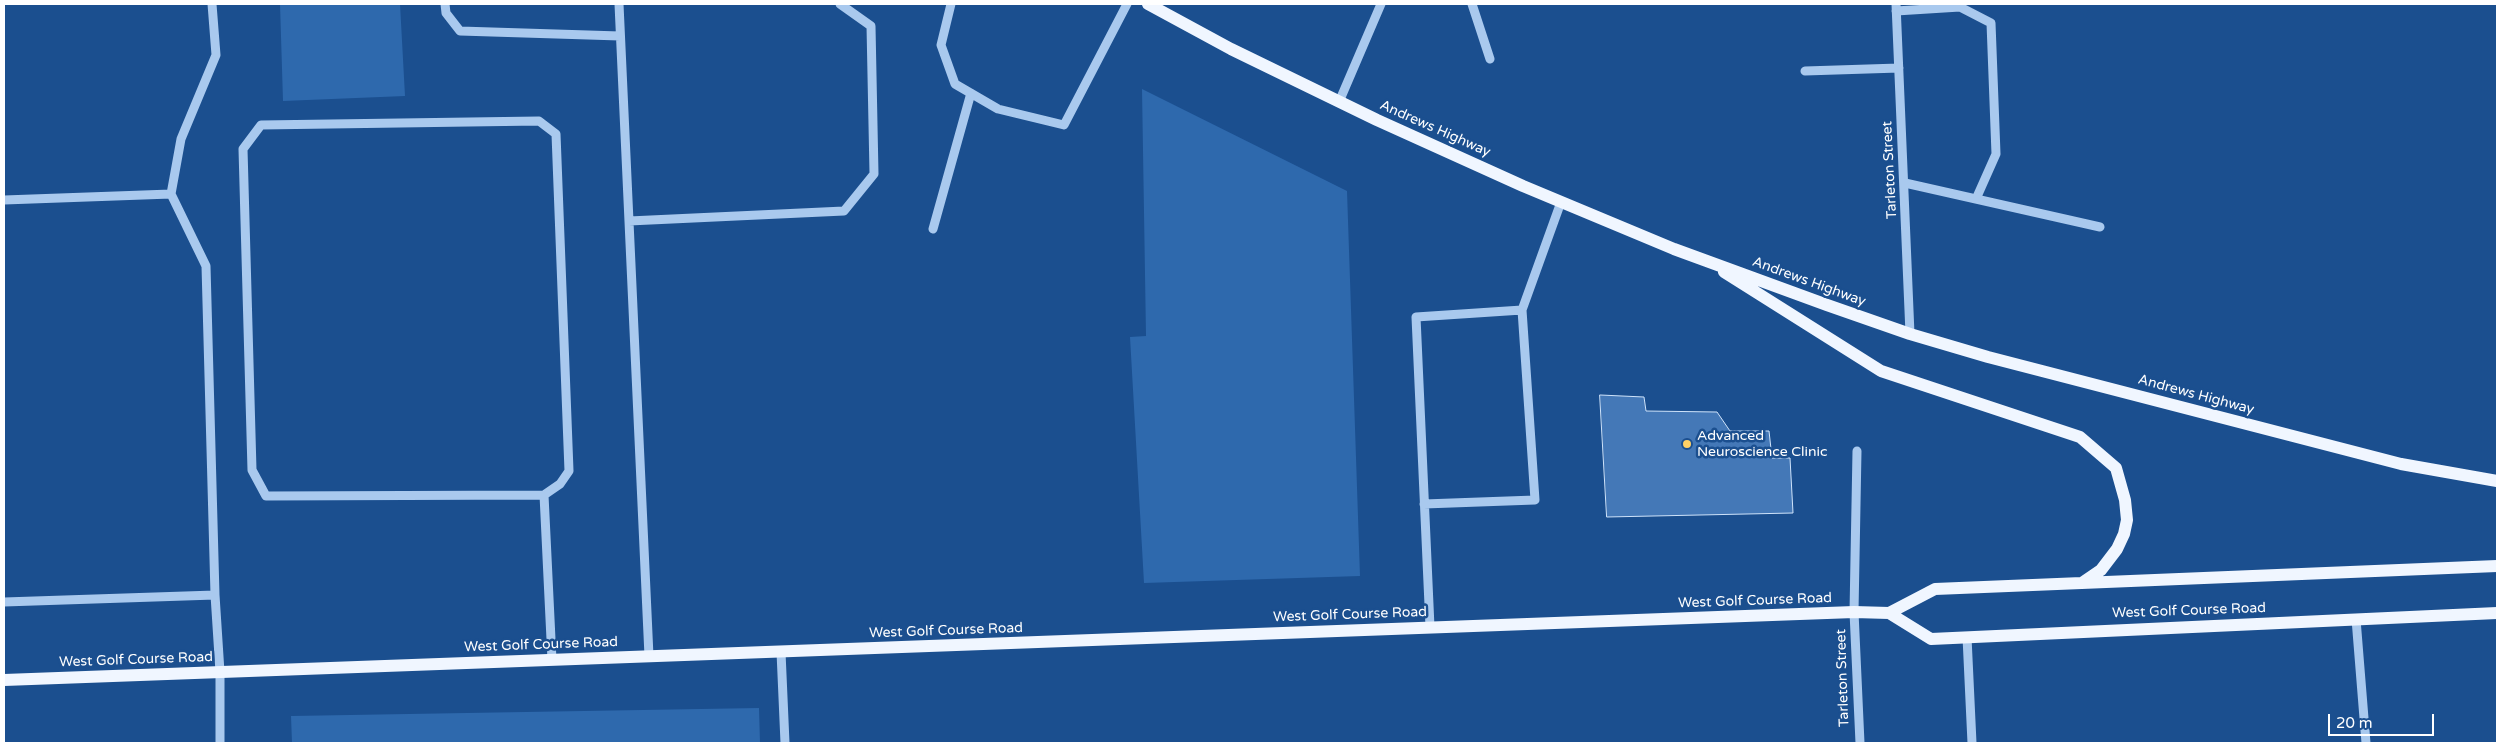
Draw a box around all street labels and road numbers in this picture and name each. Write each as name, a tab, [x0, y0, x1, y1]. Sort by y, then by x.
street label: Andrews Highway	[1377, 97, 1493, 161]
street label: Tarleton Street	[1879, 121, 1901, 219]
street label: Andrews Highway	[1750, 254, 1868, 310]
street label: Andrews Highway	[2136, 371, 2256, 419]
street label: West Golf Course Road	[1678, 590, 1832, 612]
street label: West Golf Course Road	[2112, 600, 2266, 622]
street label: West Golf Course Road	[1273, 604, 1427, 626]
street label: West Golf Course Road	[869, 620, 1023, 642]
street label: Tarleton Street	[1833, 629, 1853, 727]
street label: West Golf Course Road	[464, 634, 618, 656]
street label: West Golf Course Road	[59, 649, 213, 671]

